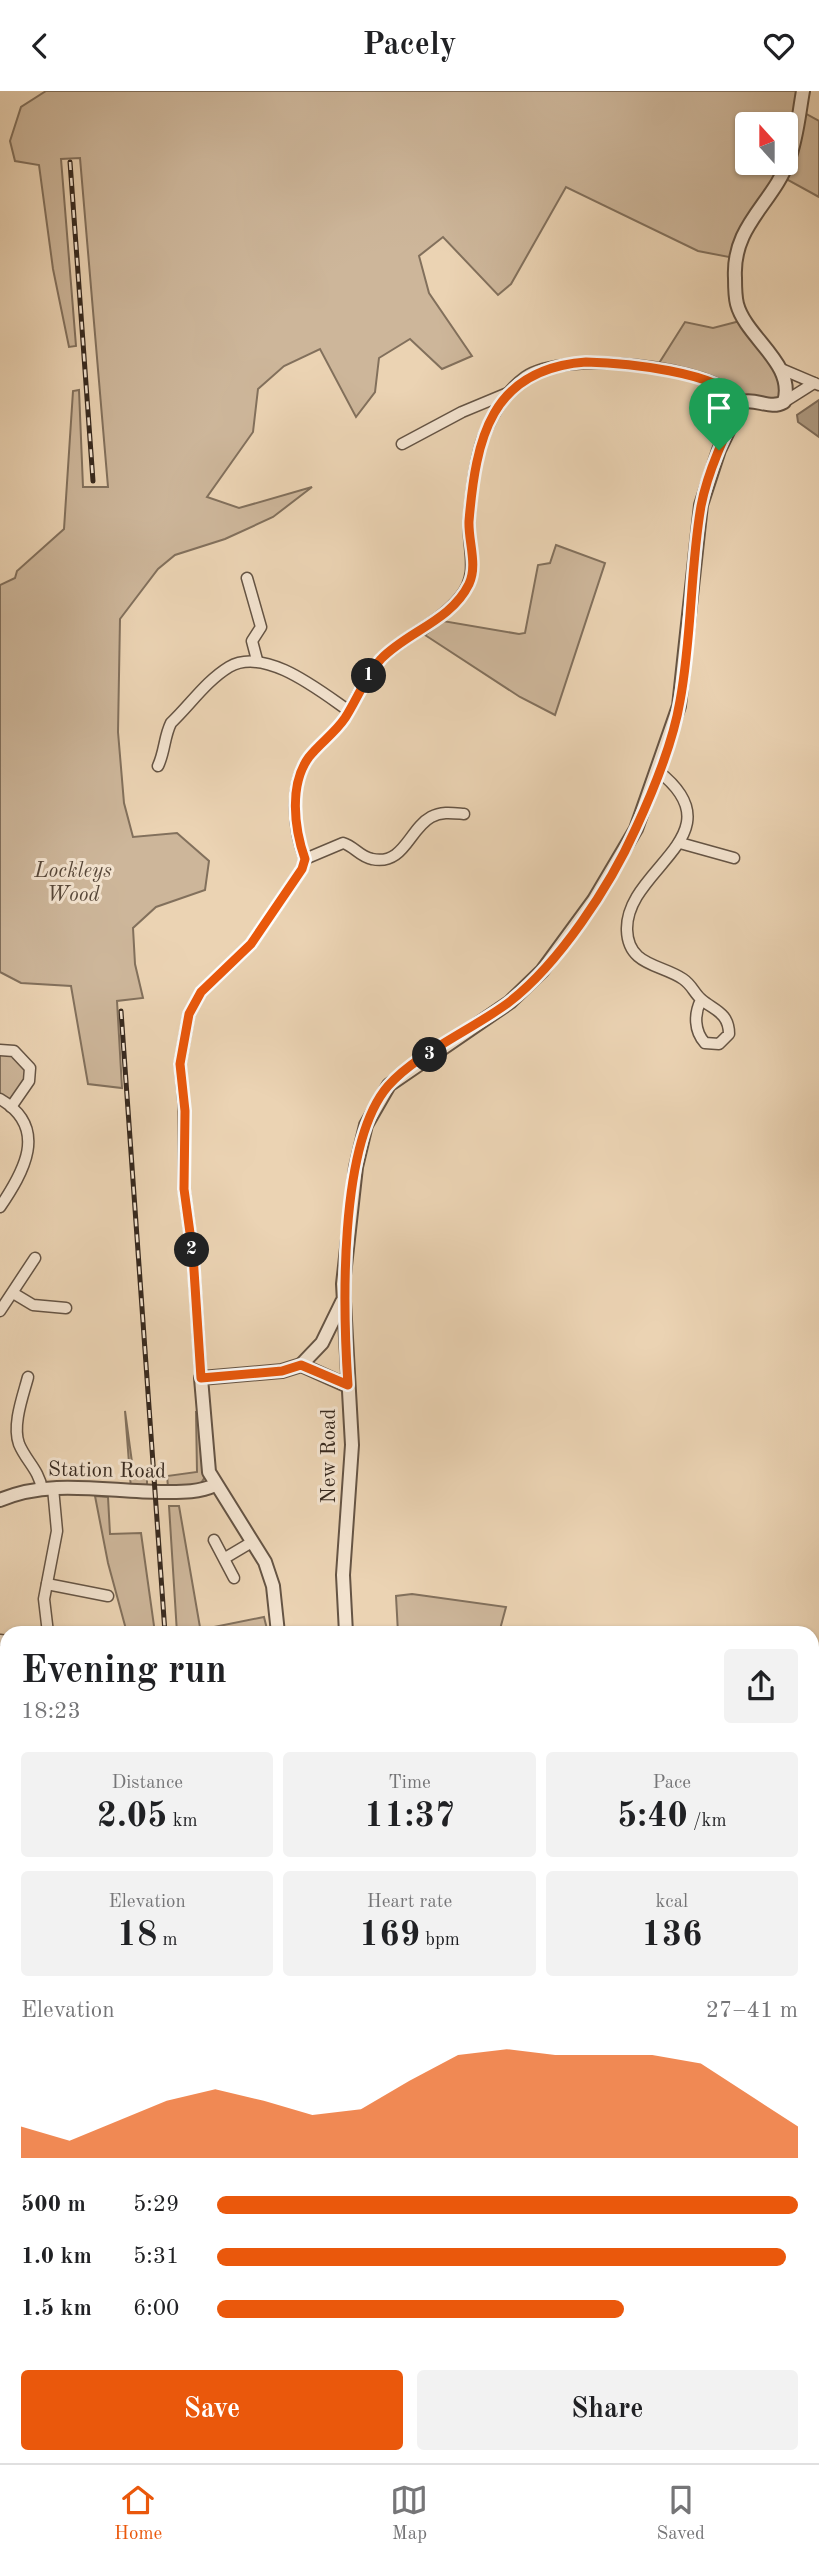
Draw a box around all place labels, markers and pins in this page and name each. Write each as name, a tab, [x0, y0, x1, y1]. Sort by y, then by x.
pin	[689, 378, 749, 450]
pin: 1	[352, 659, 386, 693]
pin: 3	[412, 1037, 448, 1073]
pin: 2	[174, 1233, 210, 1267]

